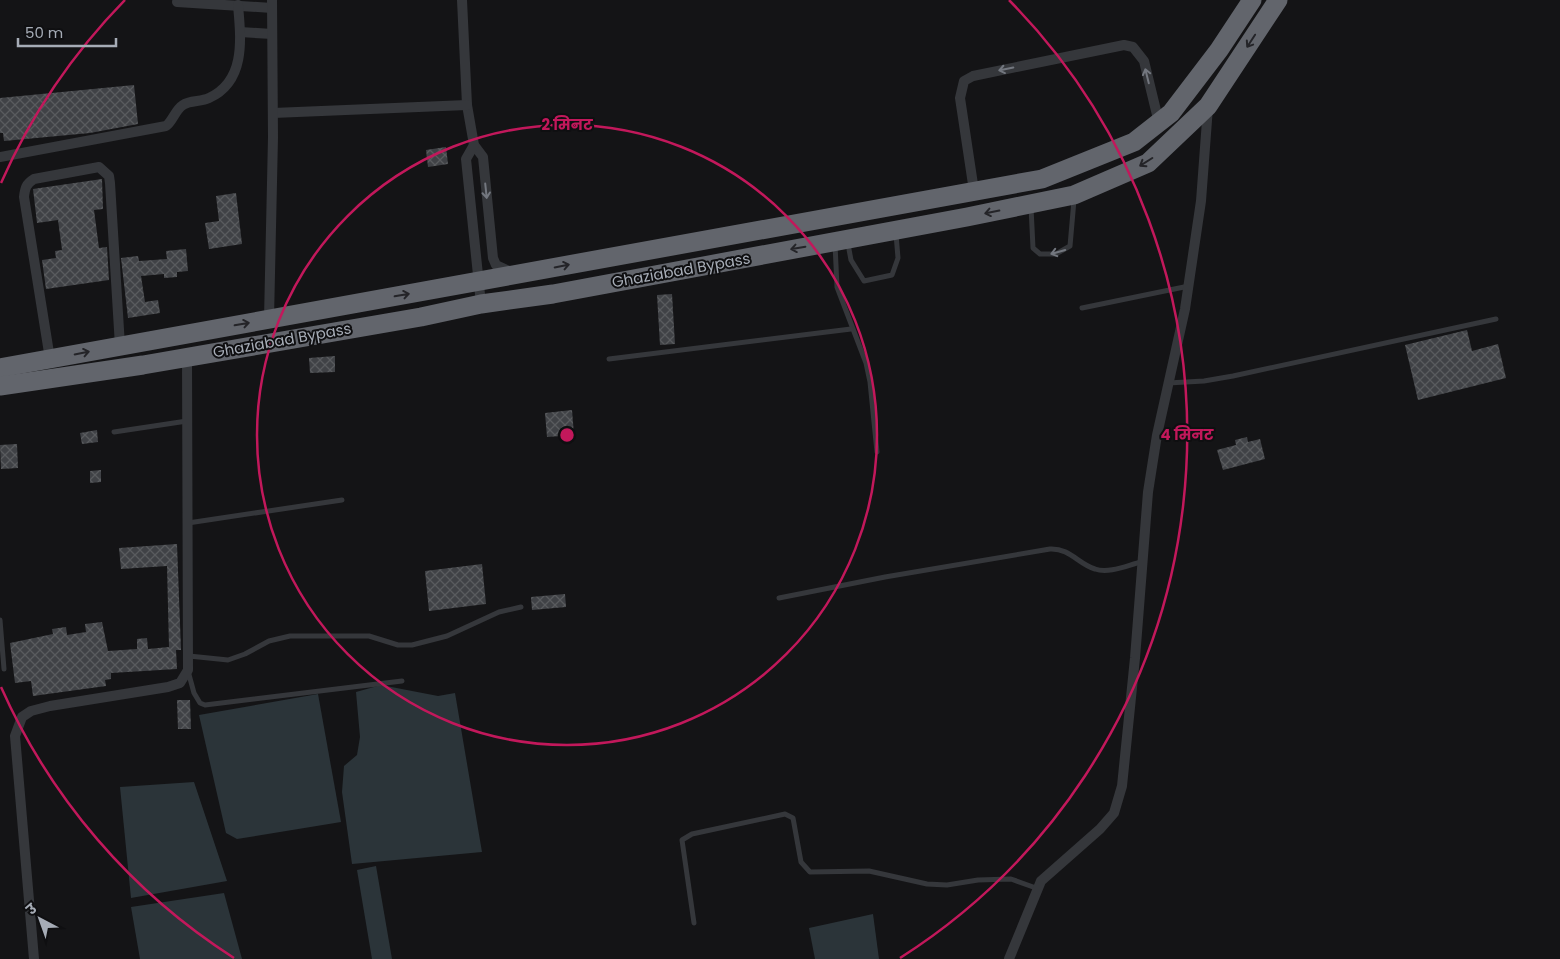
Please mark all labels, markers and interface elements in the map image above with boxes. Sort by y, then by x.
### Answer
scale bar [18,15,115,47]
text: 50 m [25,22,63,43]
one-way arrow [1246,33,1256,47]
one-way arrow [999,65,1015,74]
one-way arrow [1142,68,1151,84]
text: 2 मिनट [541,114,593,135]
one-way arrow [1139,158,1153,168]
one-way arrow [482,183,491,199]
one-way arrow [985,208,1001,217]
one-way arrow [790,243,806,253]
street label: Ghaziabad Bypass [610,247,752,293]
one-way arrow [1050,248,1066,258]
one-way arrow [554,261,570,270]
one-way arrow [394,290,410,300]
street label: Ghaziabad Bypass [211,317,353,363]
one-way arrow [234,319,250,329]
one-way arrow [74,348,90,358]
text: 4 मिनट [1161,424,1214,445]
centre of rings [558,426,576,444]
north arrow [15,894,65,944]
text: उ [21,898,42,920]

